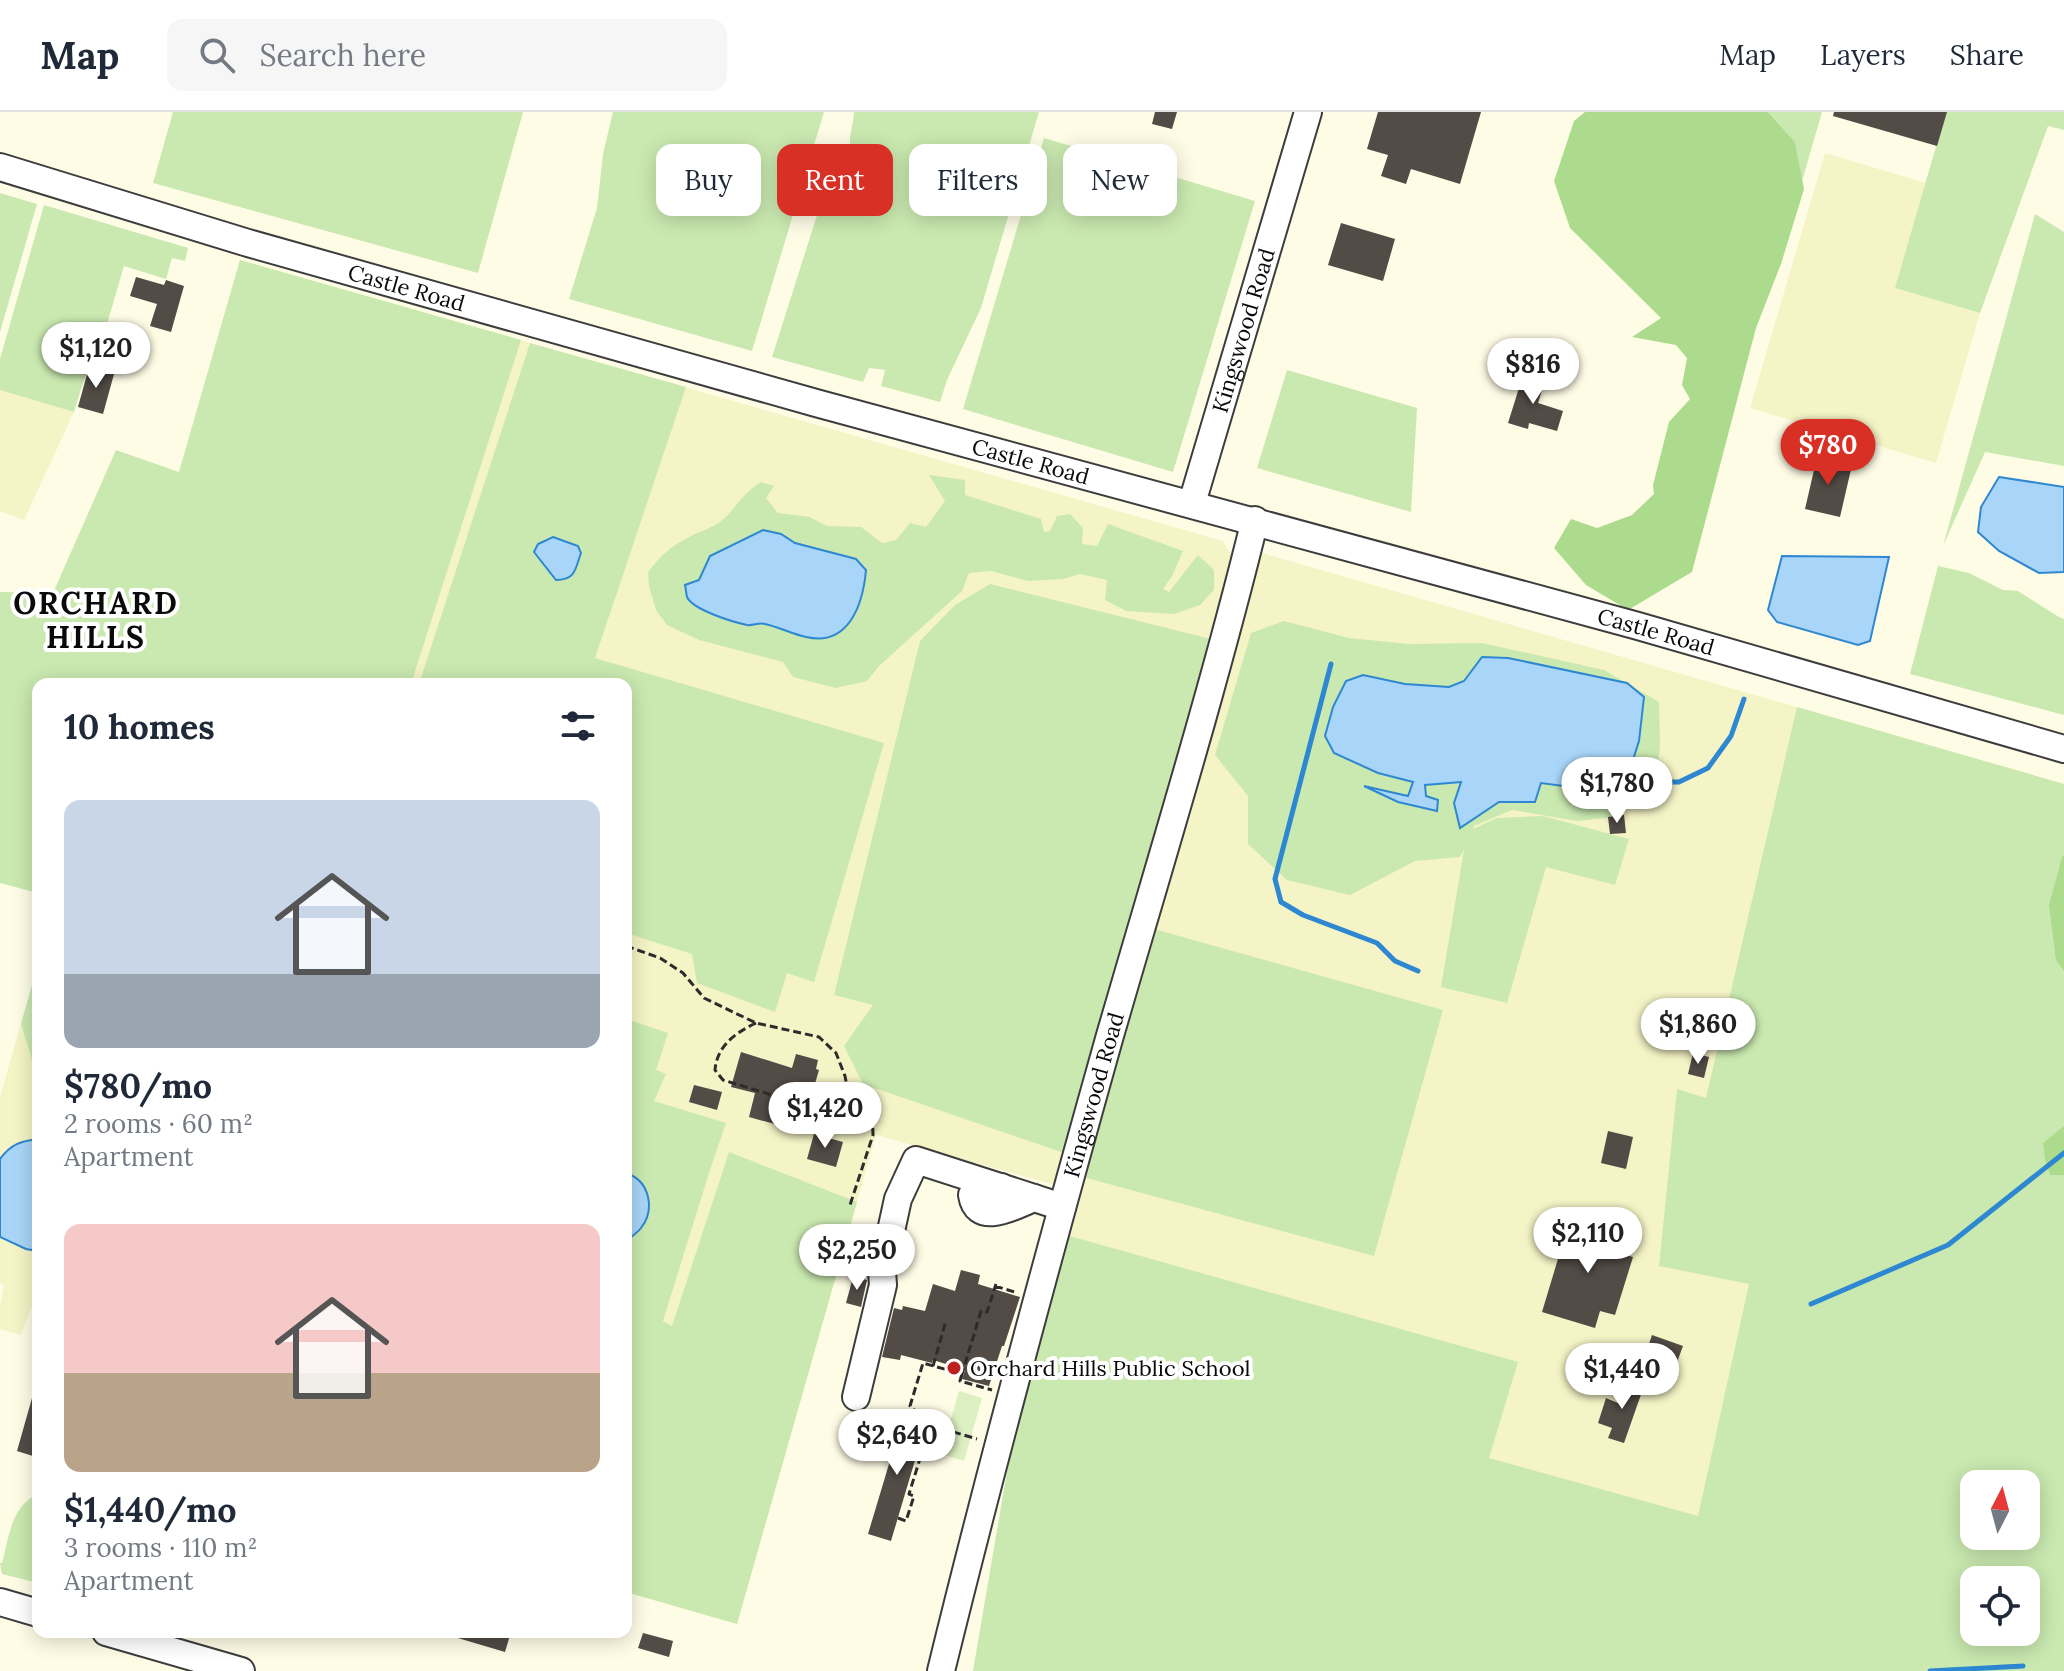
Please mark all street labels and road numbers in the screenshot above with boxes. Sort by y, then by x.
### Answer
street label: Kingswood Road [1206,245,1281,416]
street label: Castle Road [345,258,468,317]
street label: Castle Road [969,432,1092,491]
street label: Castle Road [1594,602,1718,661]
street label: Kingswood Road [1057,1009,1130,1180]

